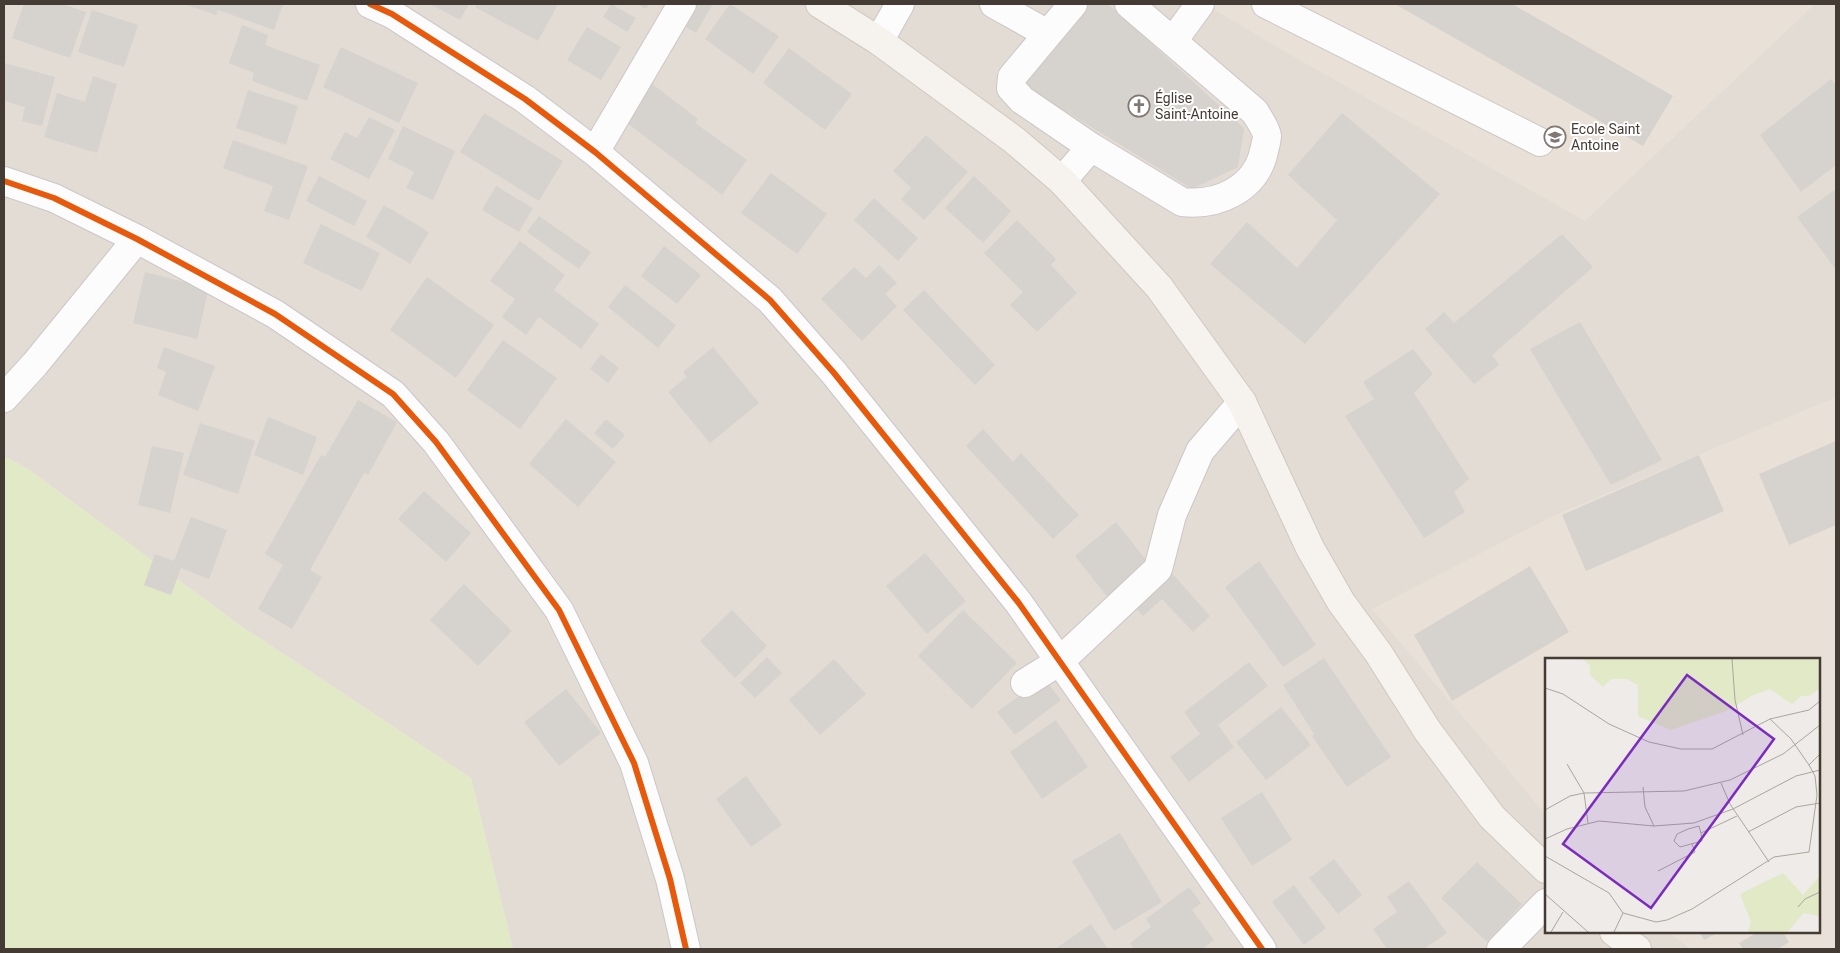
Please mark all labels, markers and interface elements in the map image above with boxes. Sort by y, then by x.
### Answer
place label: Église Saint-Antoine [1155,89,1238,122]
church icon: Église Saint-Antoine [1127,94,1151,118]
place label: Ecole Saint Antoine [1571,121,1641,153]
school or university icon: Ecole Saint Antoine [1543,125,1567,149]
inset map [1545,658,1820,933]

